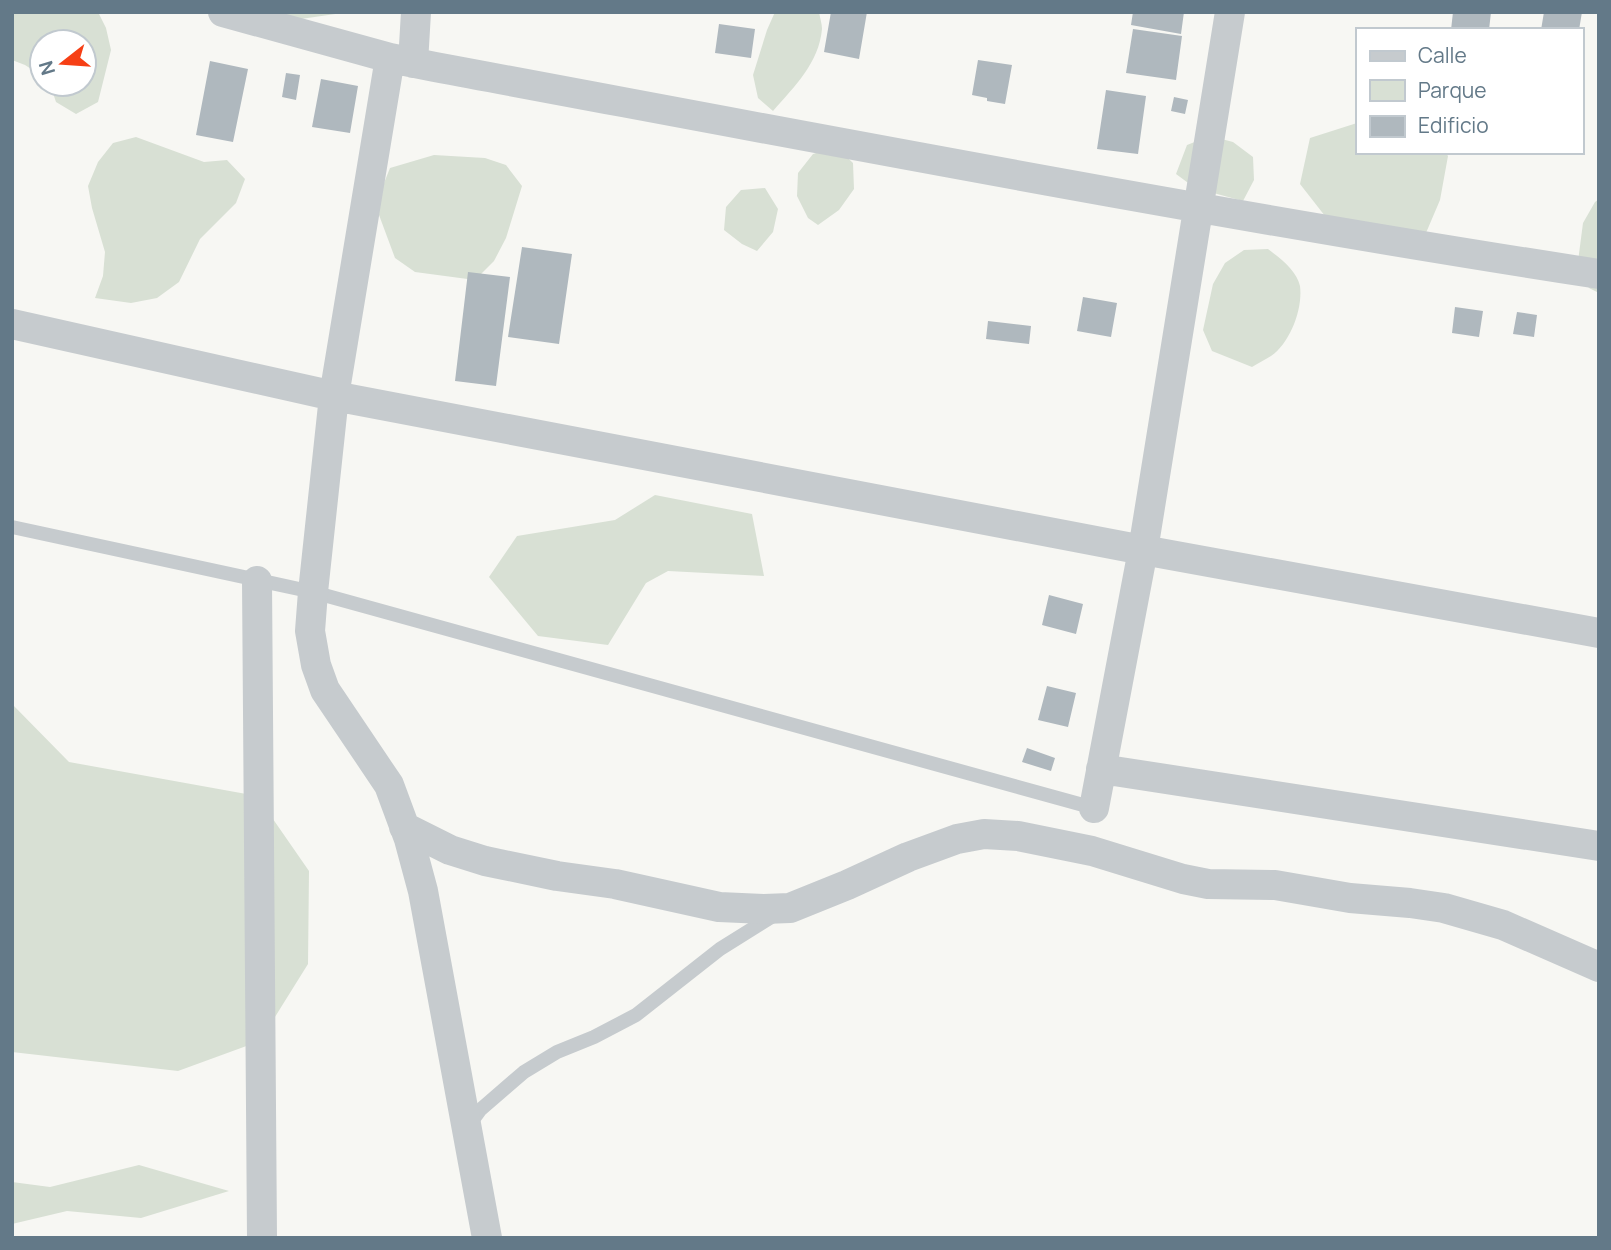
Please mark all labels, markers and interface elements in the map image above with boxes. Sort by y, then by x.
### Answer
north arrow [28,28,98,98]
legend [1356,28,1583,154]
text: Calle [1418,41,1467,69]
text: N [32,58,61,78]
text: Parque [1418,76,1487,104]
text: Edificio [1418,111,1489,139]

